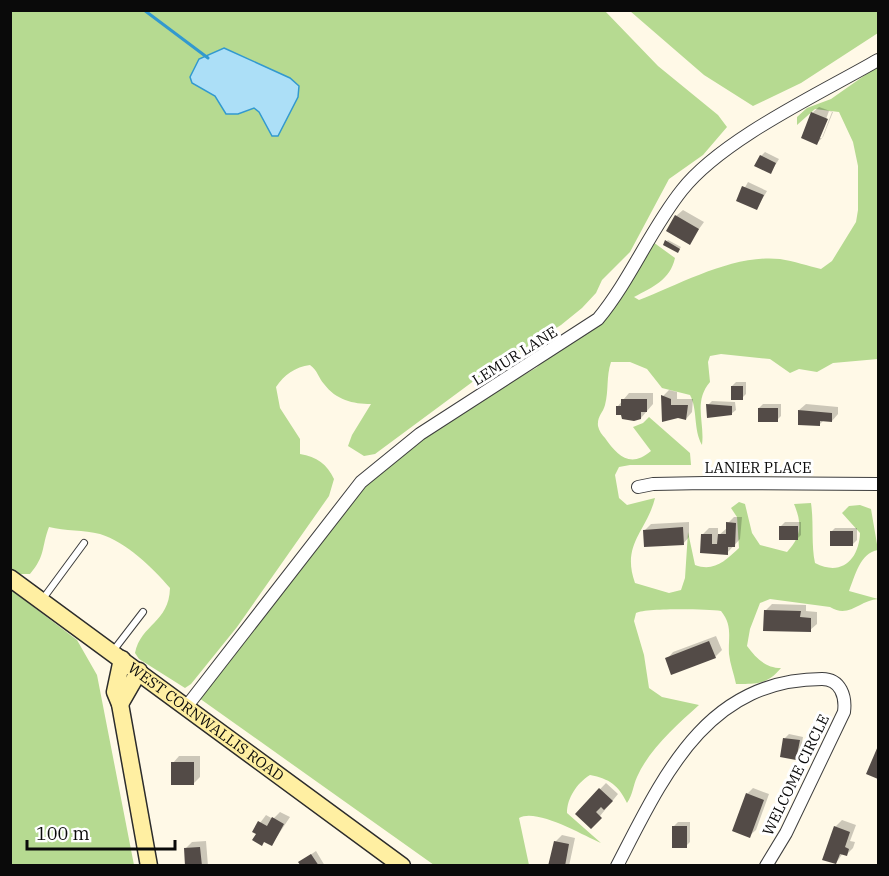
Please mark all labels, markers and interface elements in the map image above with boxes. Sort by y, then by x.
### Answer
street label: LEMUR LANE [469,322,561,389]
street label: LANIER PLACE [704,458,812,477]
street label: WEST CORNWALLIS ROAD [124,658,288,785]
street label: WELCOME CIRCLE [758,711,833,838]
scale bar [27,813,176,851]
text: 100 m [36,822,90,845]

